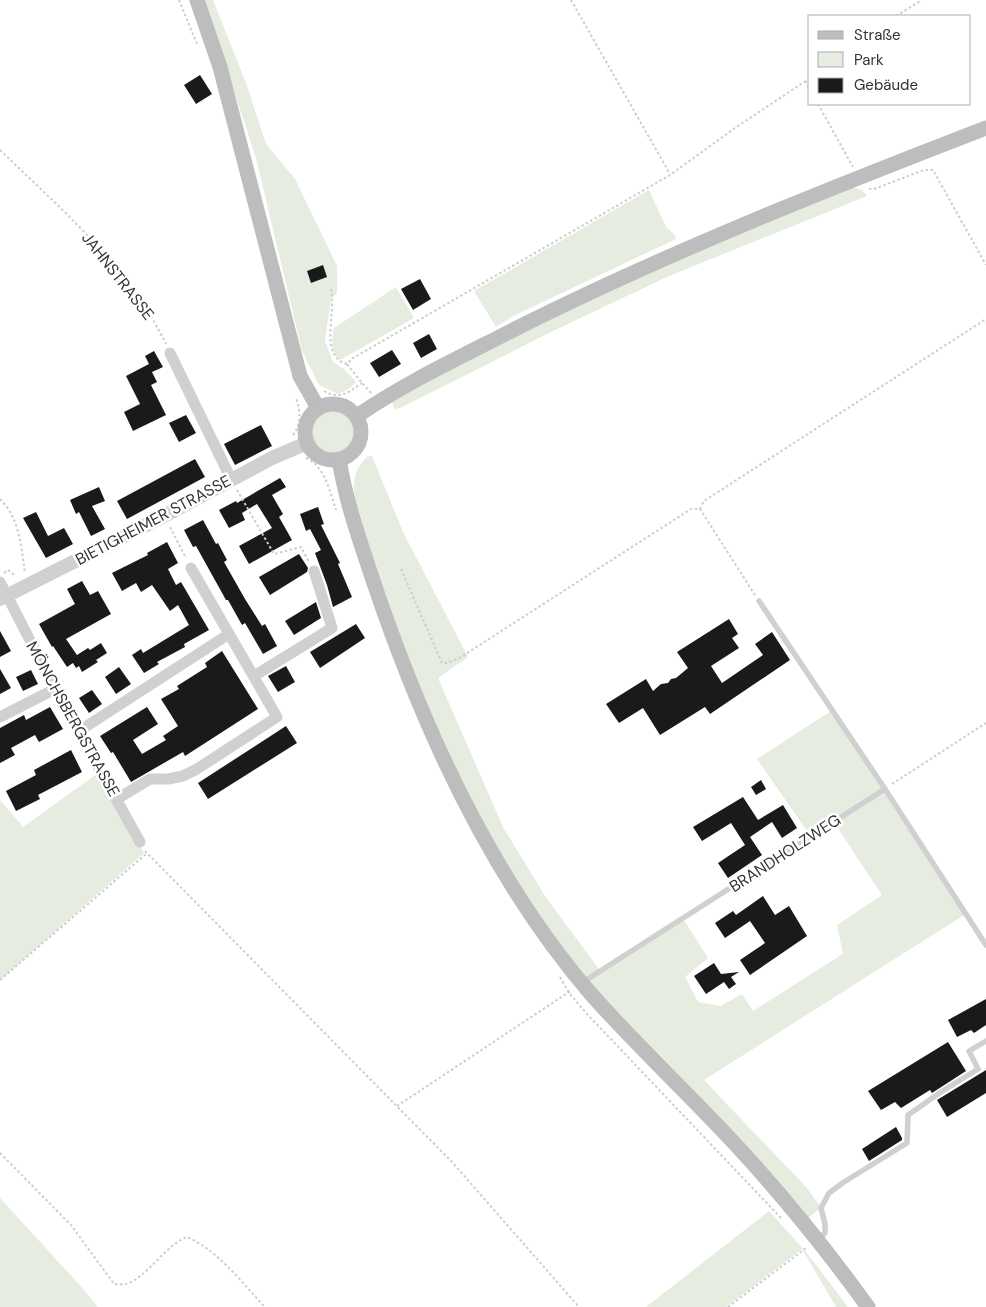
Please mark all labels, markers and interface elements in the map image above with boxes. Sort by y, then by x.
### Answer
legend [808,15,971,105]
text: Straße [854,25,901,45]
text: Park [854,50,884,70]
text: Gebäude [854,75,918,95]
street label: JAHNSTRASSE [77,228,159,324]
street label: BIETIGHEIMER STRASSE [72,470,234,570]
street label: MÖNCHSBERGSTRASSE [21,638,125,800]
street label: BRANDHOLZWEG [725,809,845,897]

